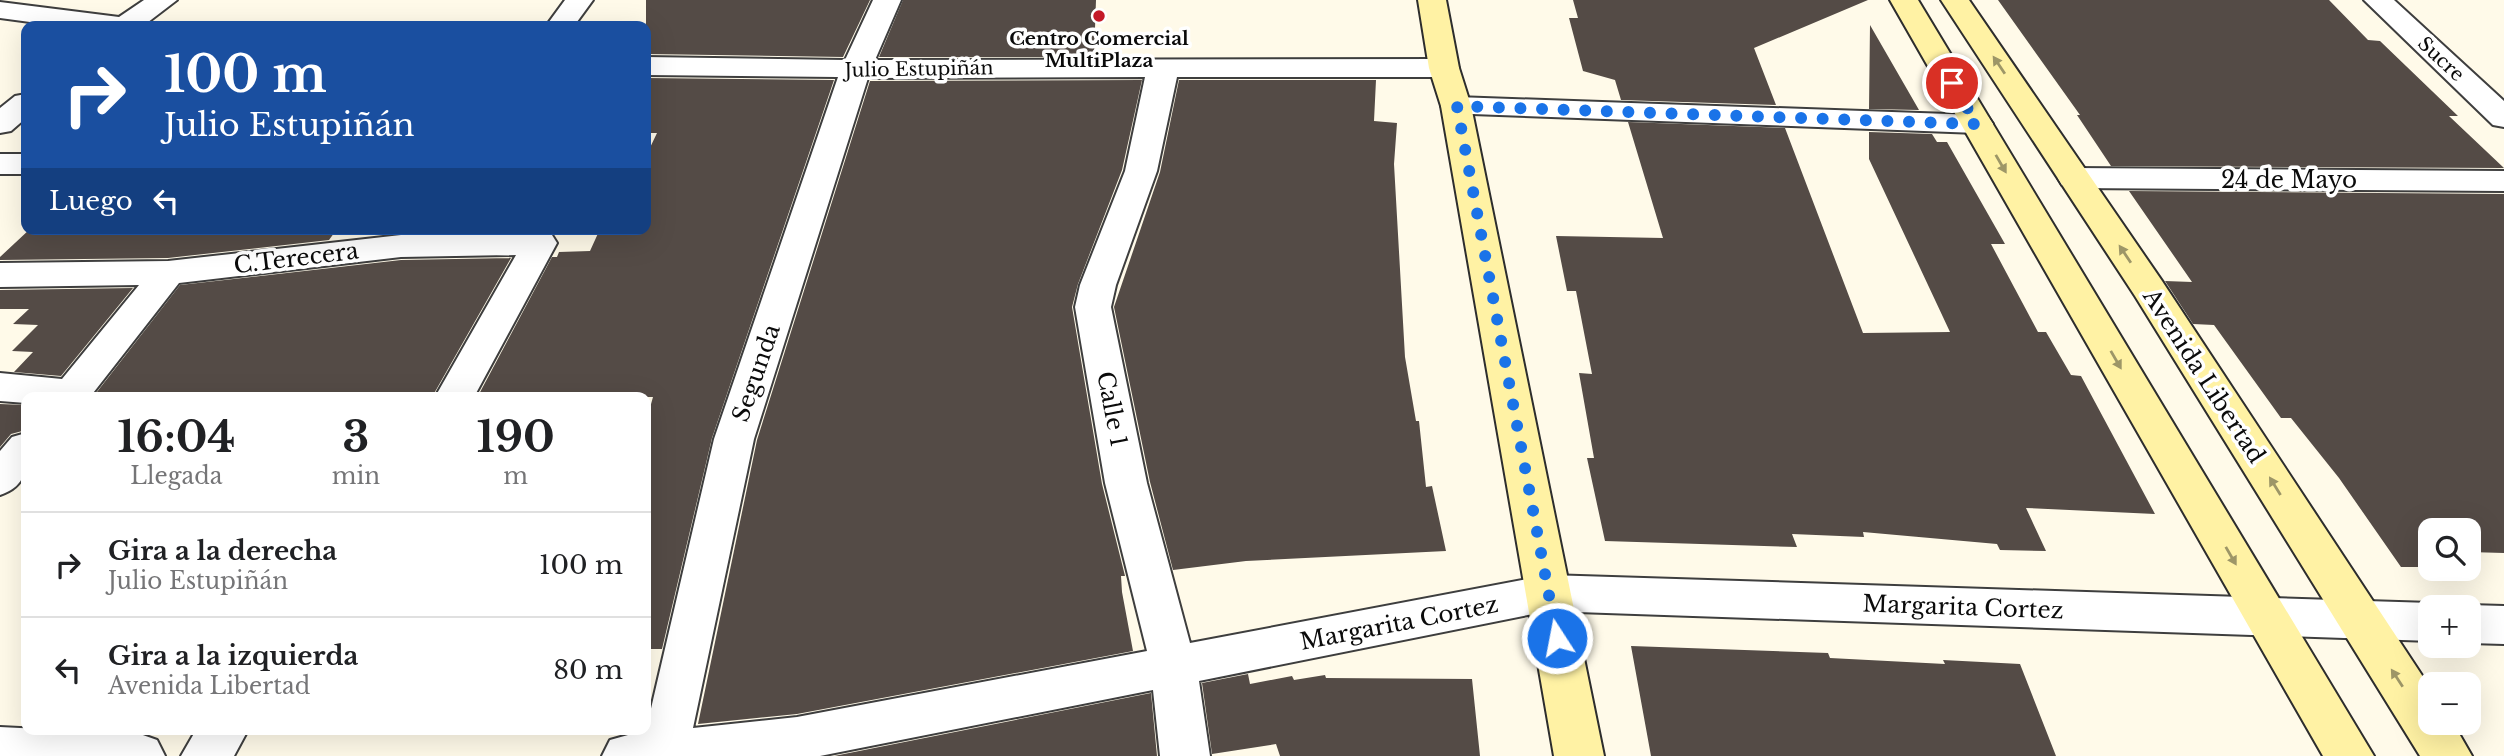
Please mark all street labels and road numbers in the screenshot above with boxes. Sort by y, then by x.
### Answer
street label: Sucre [2413,32,2469,86]
street label: Julio Estupiñán [841,56,994,82]
street label: 24 de Mayo [2221,166,2357,194]
street label: C.Terecera [232,236,360,280]
street label: Avenida Libertad [2137,283,2271,468]
street label: Segunda [726,320,786,425]
street label: Calle 1 [1091,369,1133,449]
street label: Margarita Cortez [1298,590,1500,656]
street label: Margarita Cortez [1862,590,2064,624]

